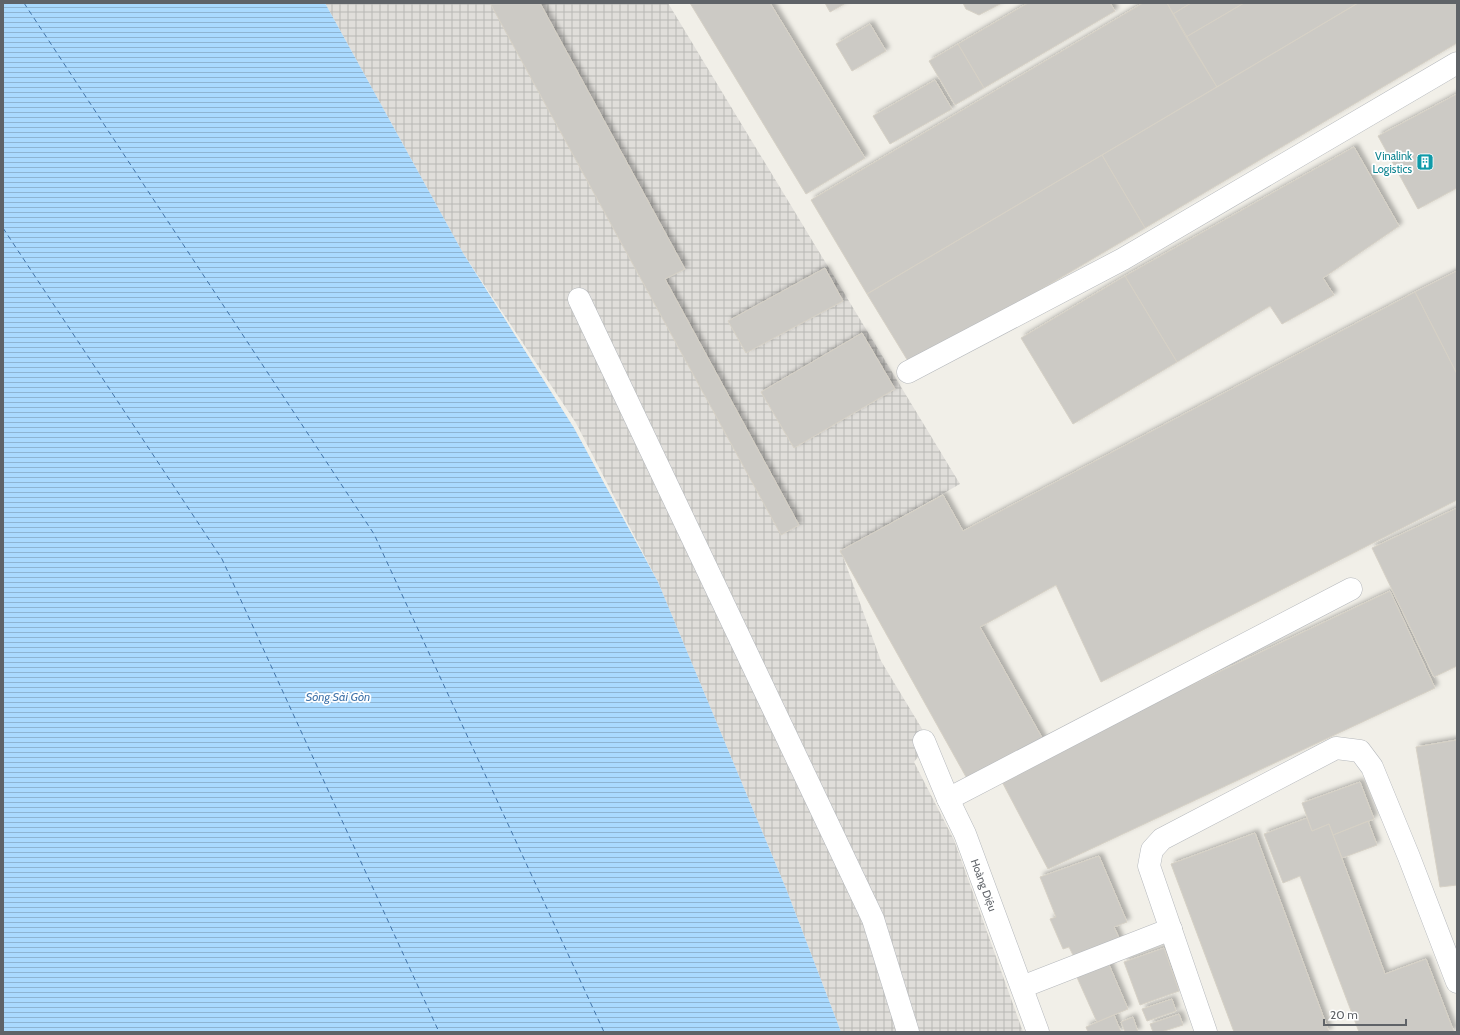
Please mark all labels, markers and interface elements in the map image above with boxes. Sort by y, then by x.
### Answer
place label: Vinalink Logistics [1372,149,1412,176]
building icon: Vinalink Logistics [1415,152,1435,172]
water label: Sông Sài Gòn [306,689,370,704]
street label: Hoàng Diệu [968,857,1000,913]
scale bar [1324,1001,1406,1027]
text: 20 m [1330,1007,1358,1022]

